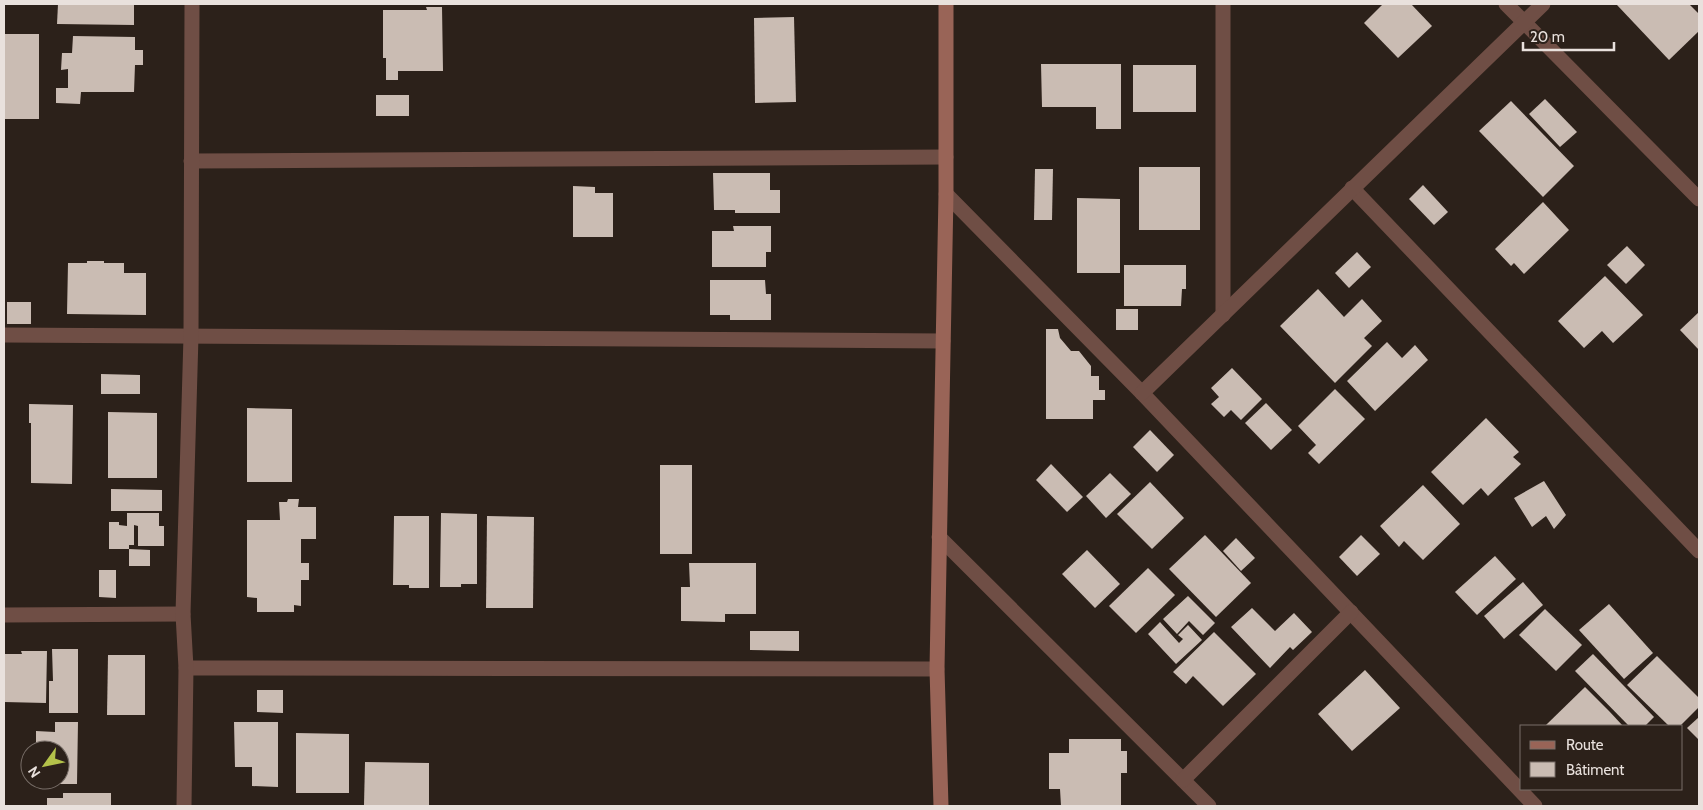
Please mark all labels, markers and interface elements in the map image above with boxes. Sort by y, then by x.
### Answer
scale bar [1523,20,1614,52]
text: 20 m [1530,28,1565,46]
legend [1520,725,1683,790]
text: Route [1566,736,1604,754]
north arrow [20,740,70,790]
text: Bâtiment [1566,761,1624,779]
text: N [24,763,44,781]

